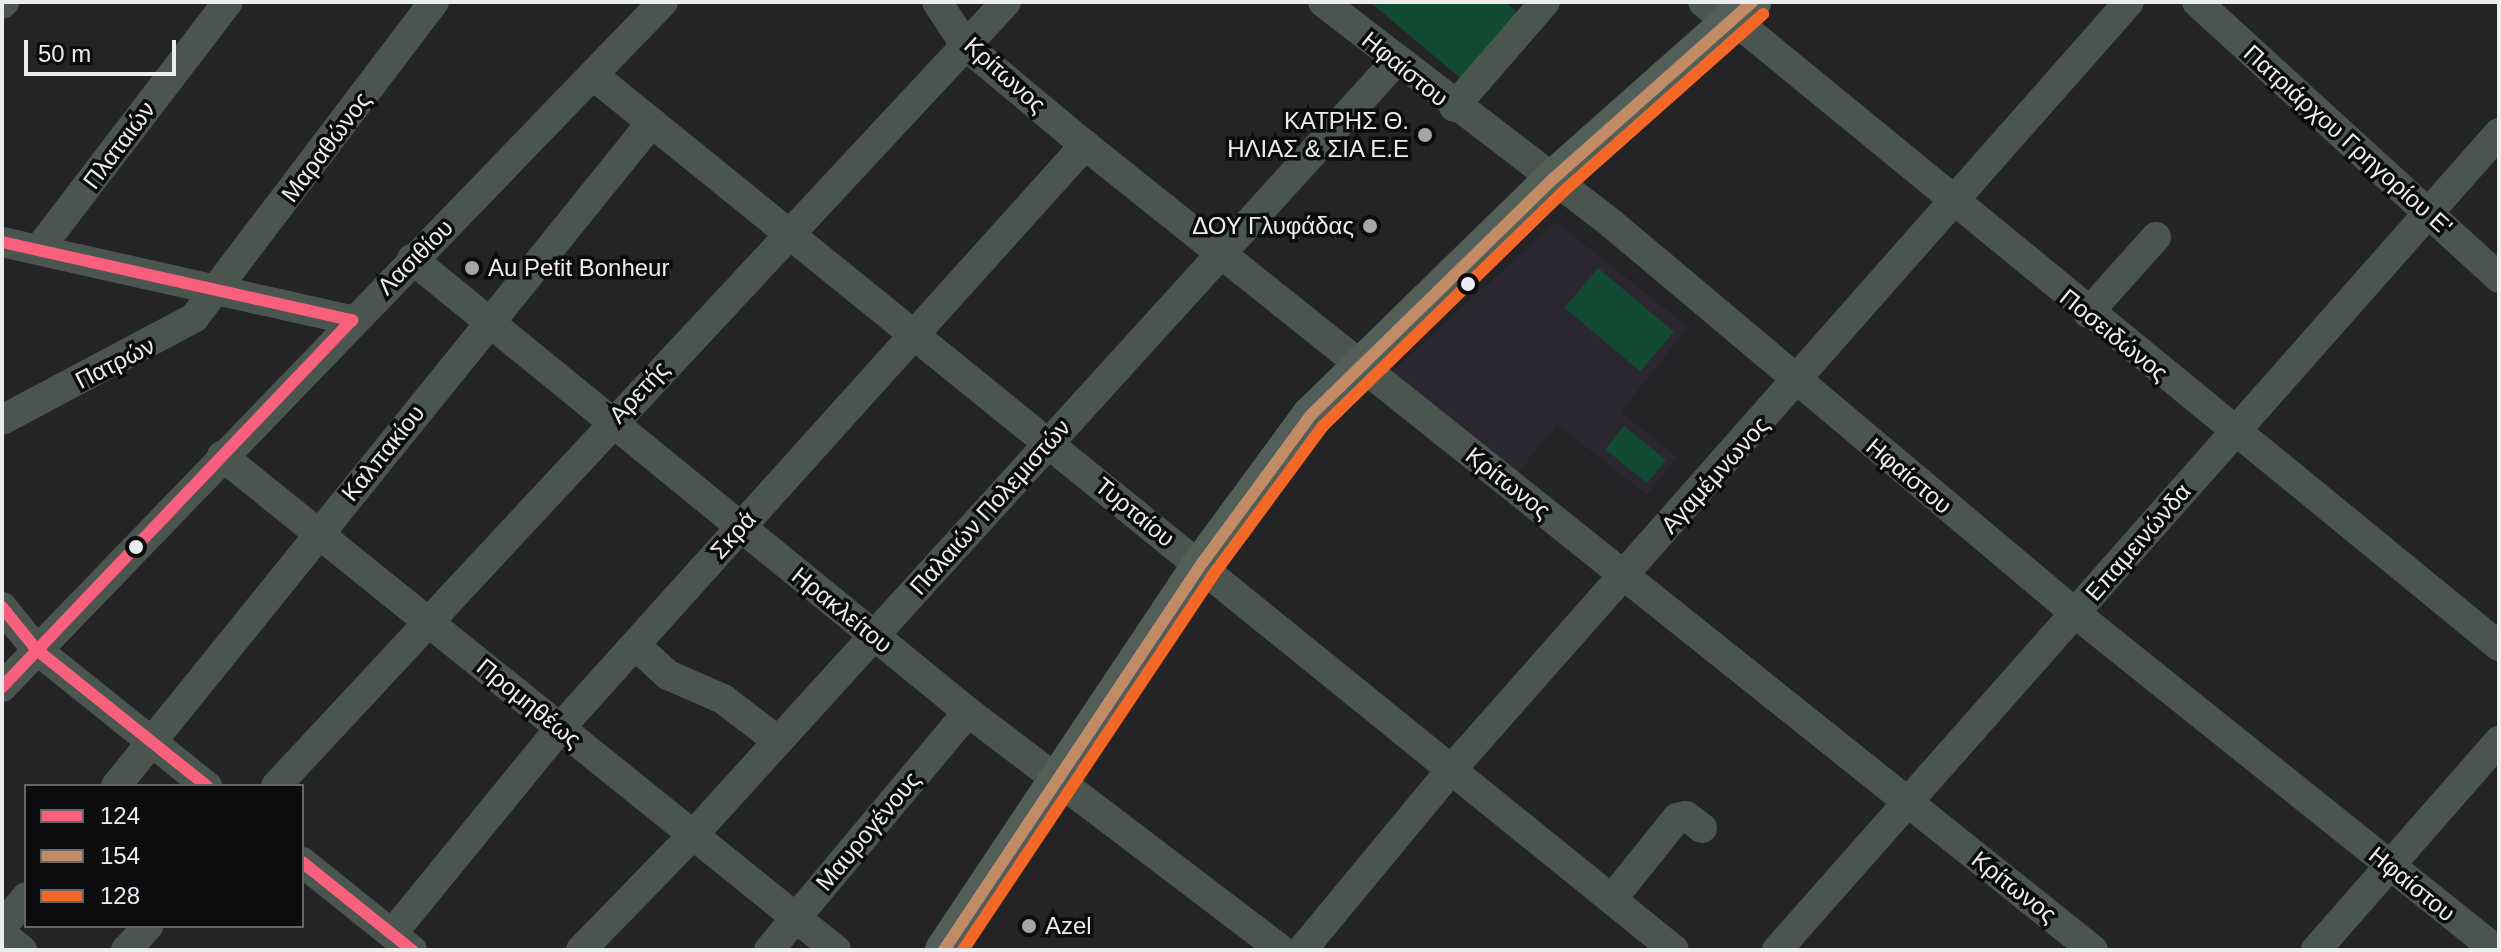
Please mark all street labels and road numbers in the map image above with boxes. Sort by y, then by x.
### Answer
street label: Ηφαίστου [1356,26,1454,112]
street label: Κρίτωνος [958,31,1052,119]
street label: Πατριάρχου Γρηγορίου E' [2238,39,2458,241]
street label: Μαραθώνος [275,86,377,208]
street label: Πλαταιών [77,96,161,194]
street label: Λασιθίου [371,213,459,301]
street label: Ποσειδώνος [2054,283,2174,387]
street label: Πατρών [71,331,159,395]
street label: Αρετής [603,355,675,429]
street label: Καλπακίου [335,399,431,507]
street label: Αγαμέμνωνος [1655,411,1775,539]
street label: Παλαιών Πολεμιστών [904,413,1076,601]
street label: Ηφαίστου [1860,432,1958,520]
street label: Κρίτωνος [1460,441,1556,525]
street label: Τυρταίου [1089,471,1181,553]
street label: Επαμεινώνδα [2079,477,2197,607]
street label: Σκρά [704,505,762,565]
street label: Ηρακλείτου [786,561,898,659]
street label: Προμηθέως [471,652,587,754]
street label: Μαυρογένους [810,766,926,896]
street label: Ηφαίστου [2363,841,2461,927]
street label: Κρίτωνος [1966,845,2062,929]

